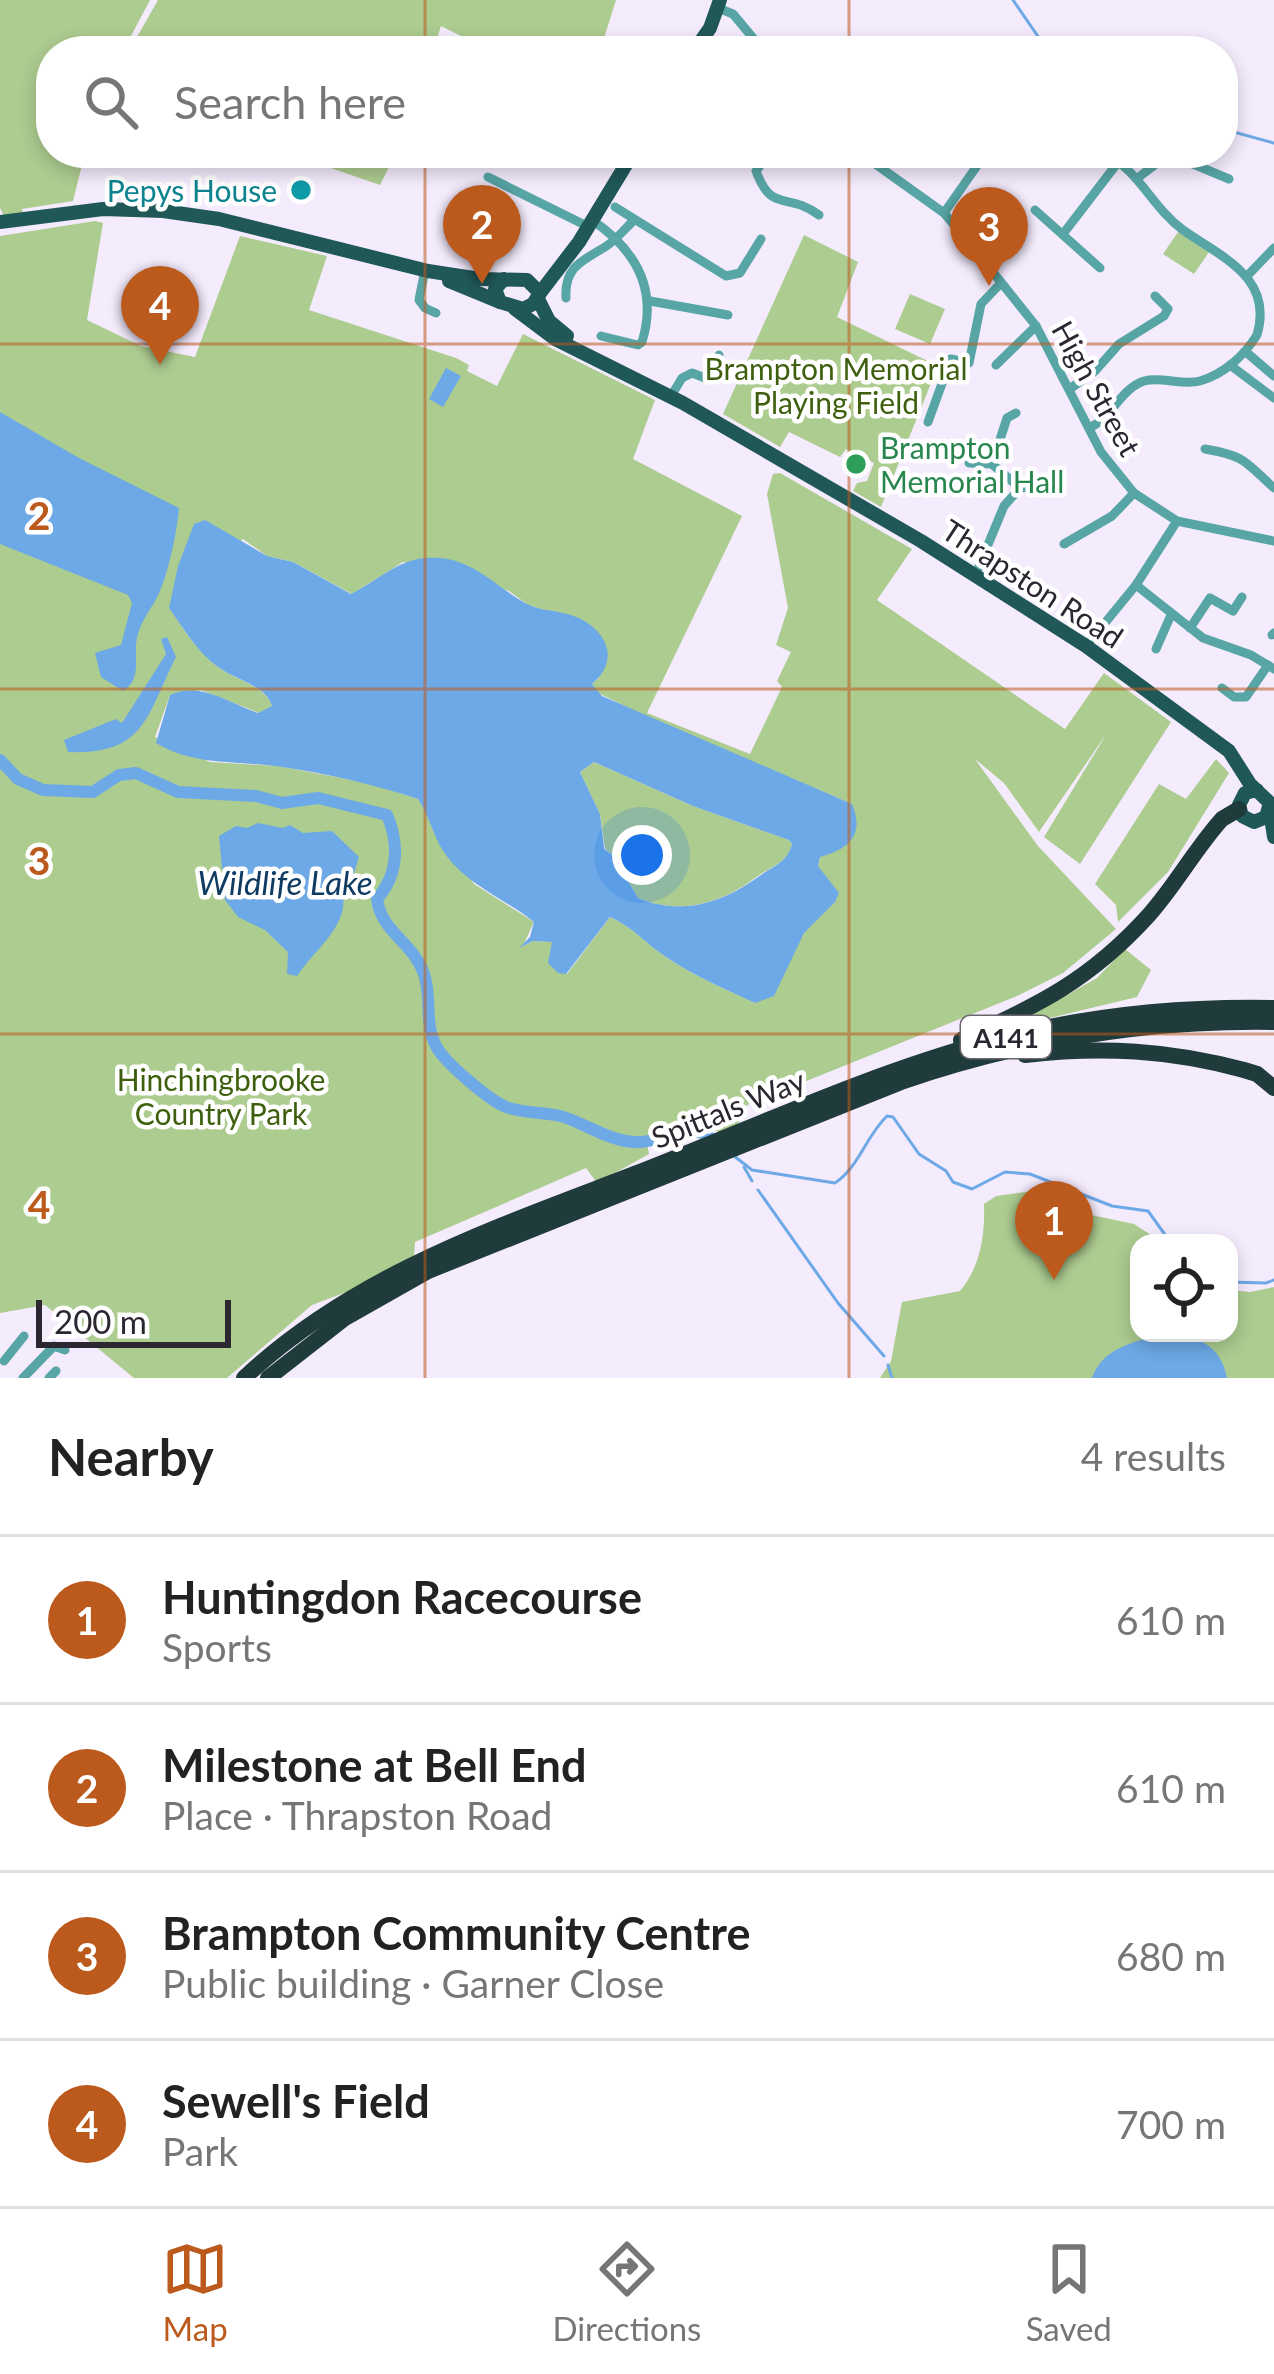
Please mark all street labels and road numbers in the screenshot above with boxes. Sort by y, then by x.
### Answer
street label: High Street [1045,314,1149,462]
street label: Thrapston Road [936,511,1130,655]
road number: A141 [961,1016,1051,1058]
street label: Spittals Way [646,1061,810,1155]

